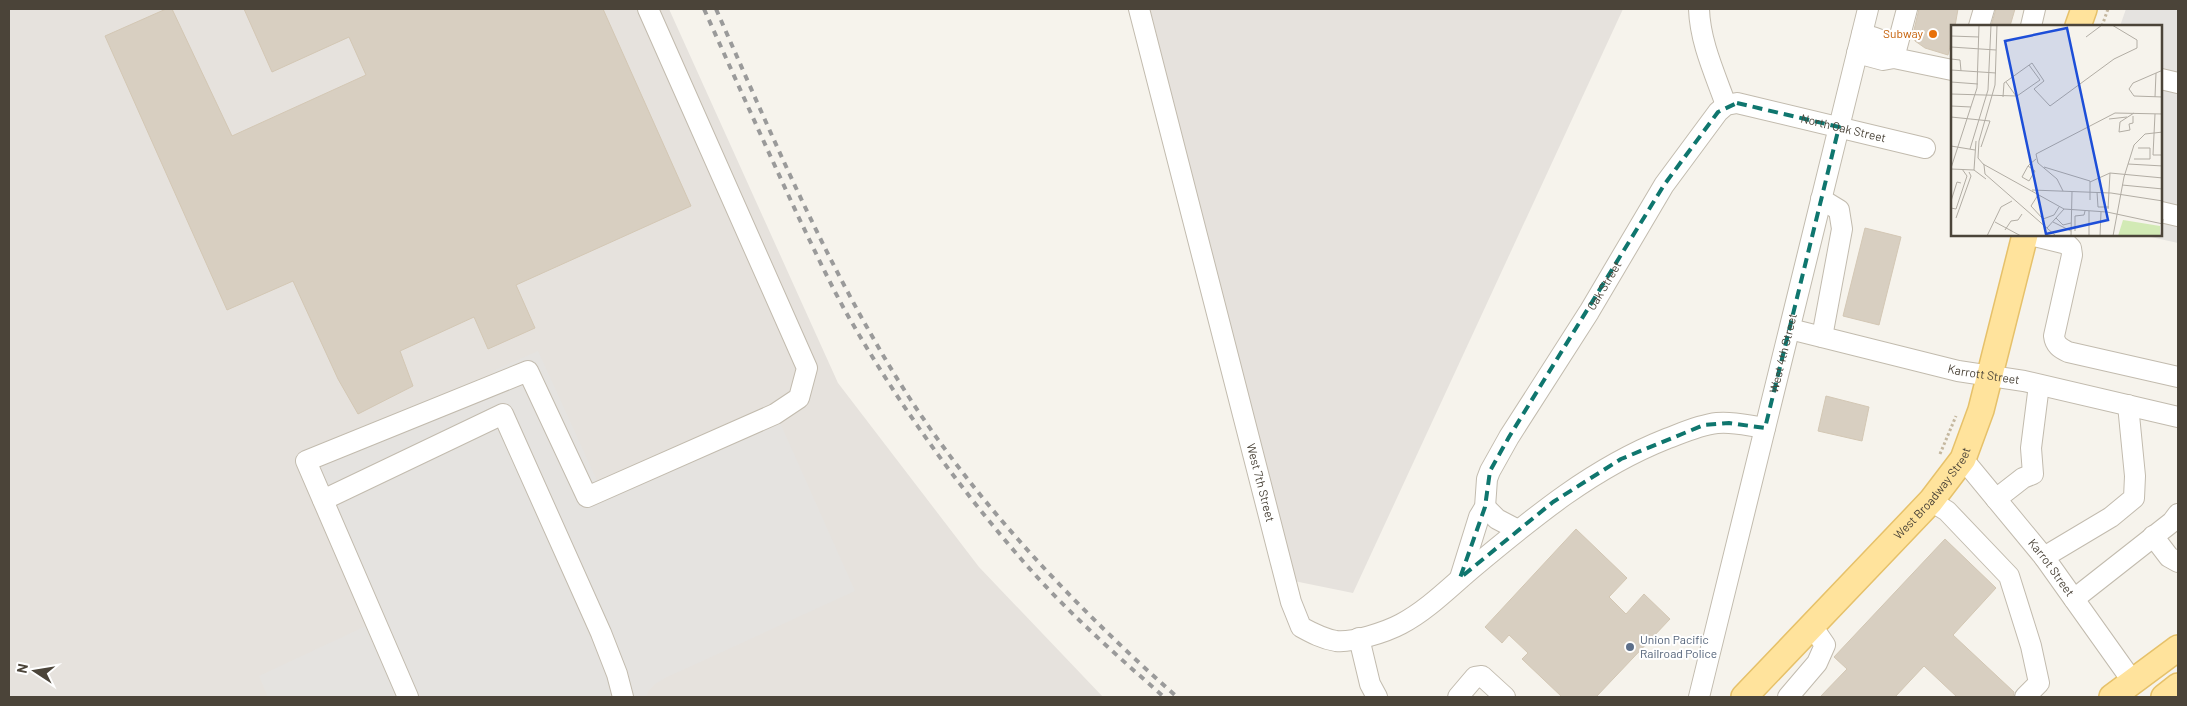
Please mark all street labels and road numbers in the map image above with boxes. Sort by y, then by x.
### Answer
street label: North Oak Street [1800,111,1888,144]
street label: Oak Street [1584,258,1624,312]
street label: West 4th Street [1766,312,1799,394]
street label: Karrott Street [1946,361,2021,386]
street label: West 7th Street [1245,442,1278,523]
street label: West Broadway Street [1890,445,1973,542]
street label: Karrot Street [2026,536,2078,599]

